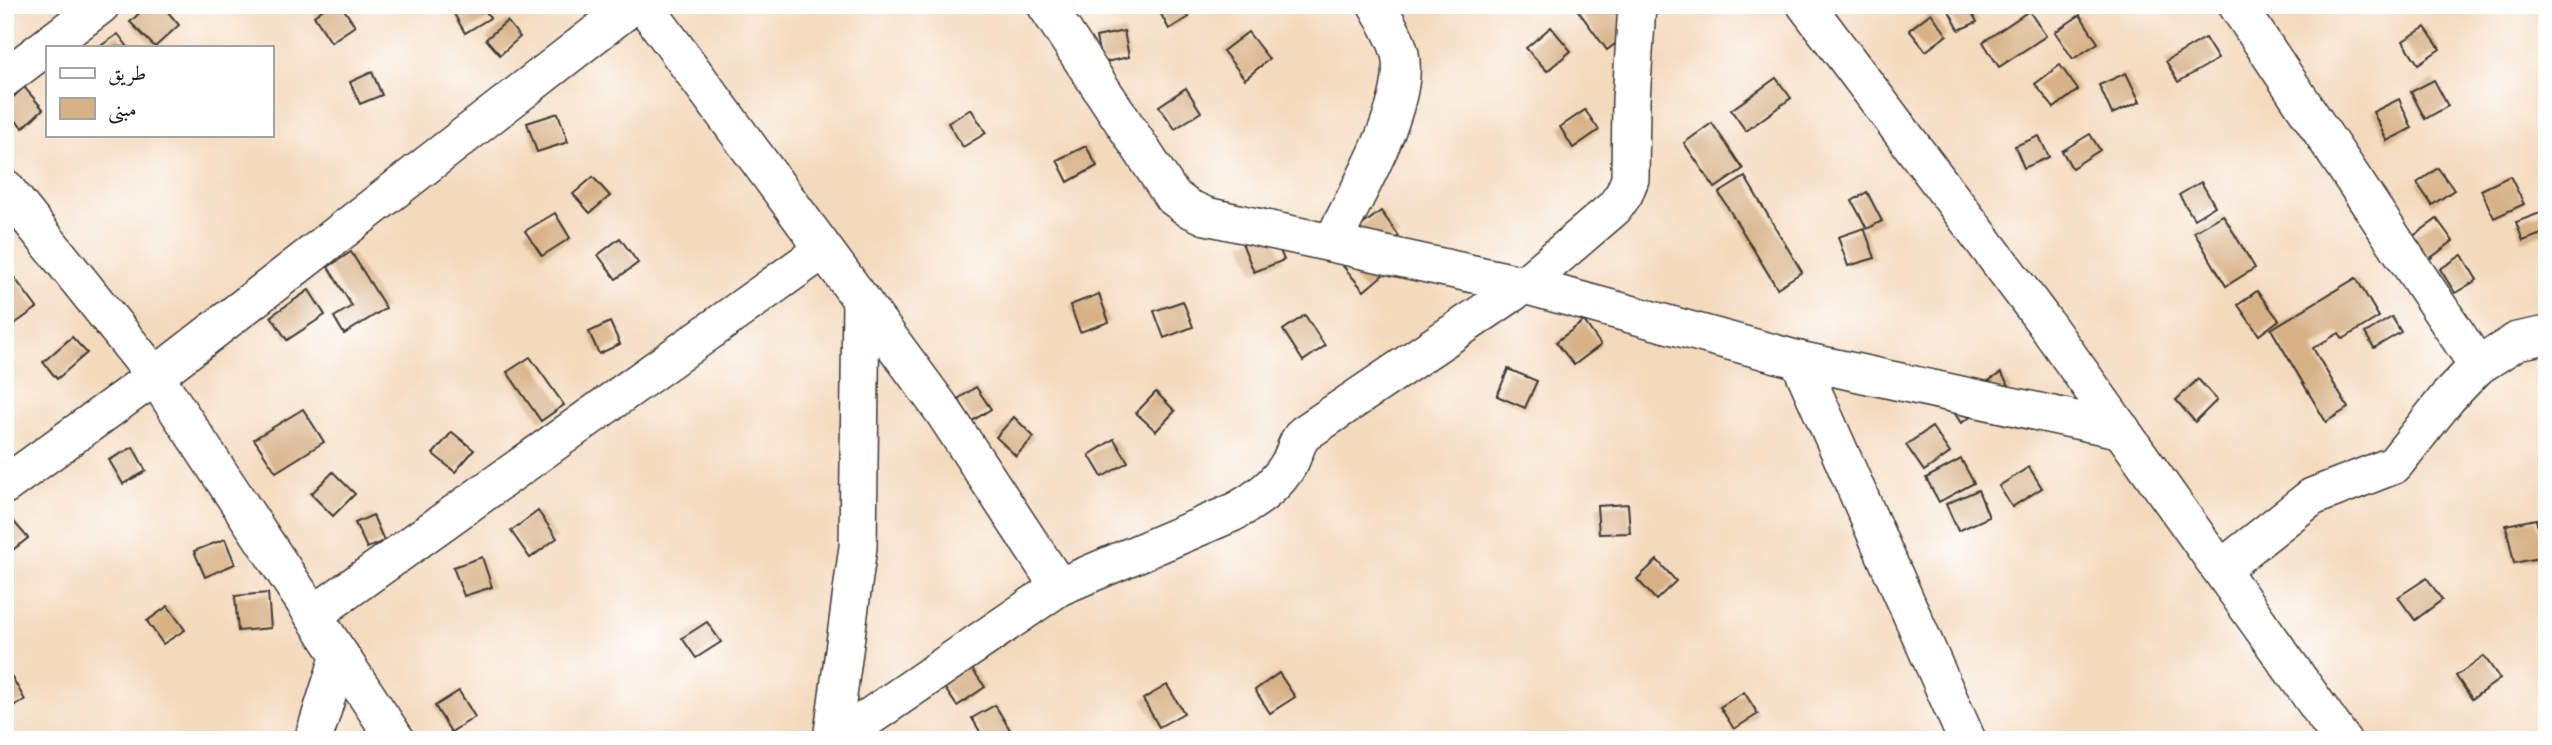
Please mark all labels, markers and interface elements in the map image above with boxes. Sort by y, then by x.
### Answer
legend [46,46,273,136]
text: طريق [108,59,146,87]
text: مبنى [108,95,137,124]

